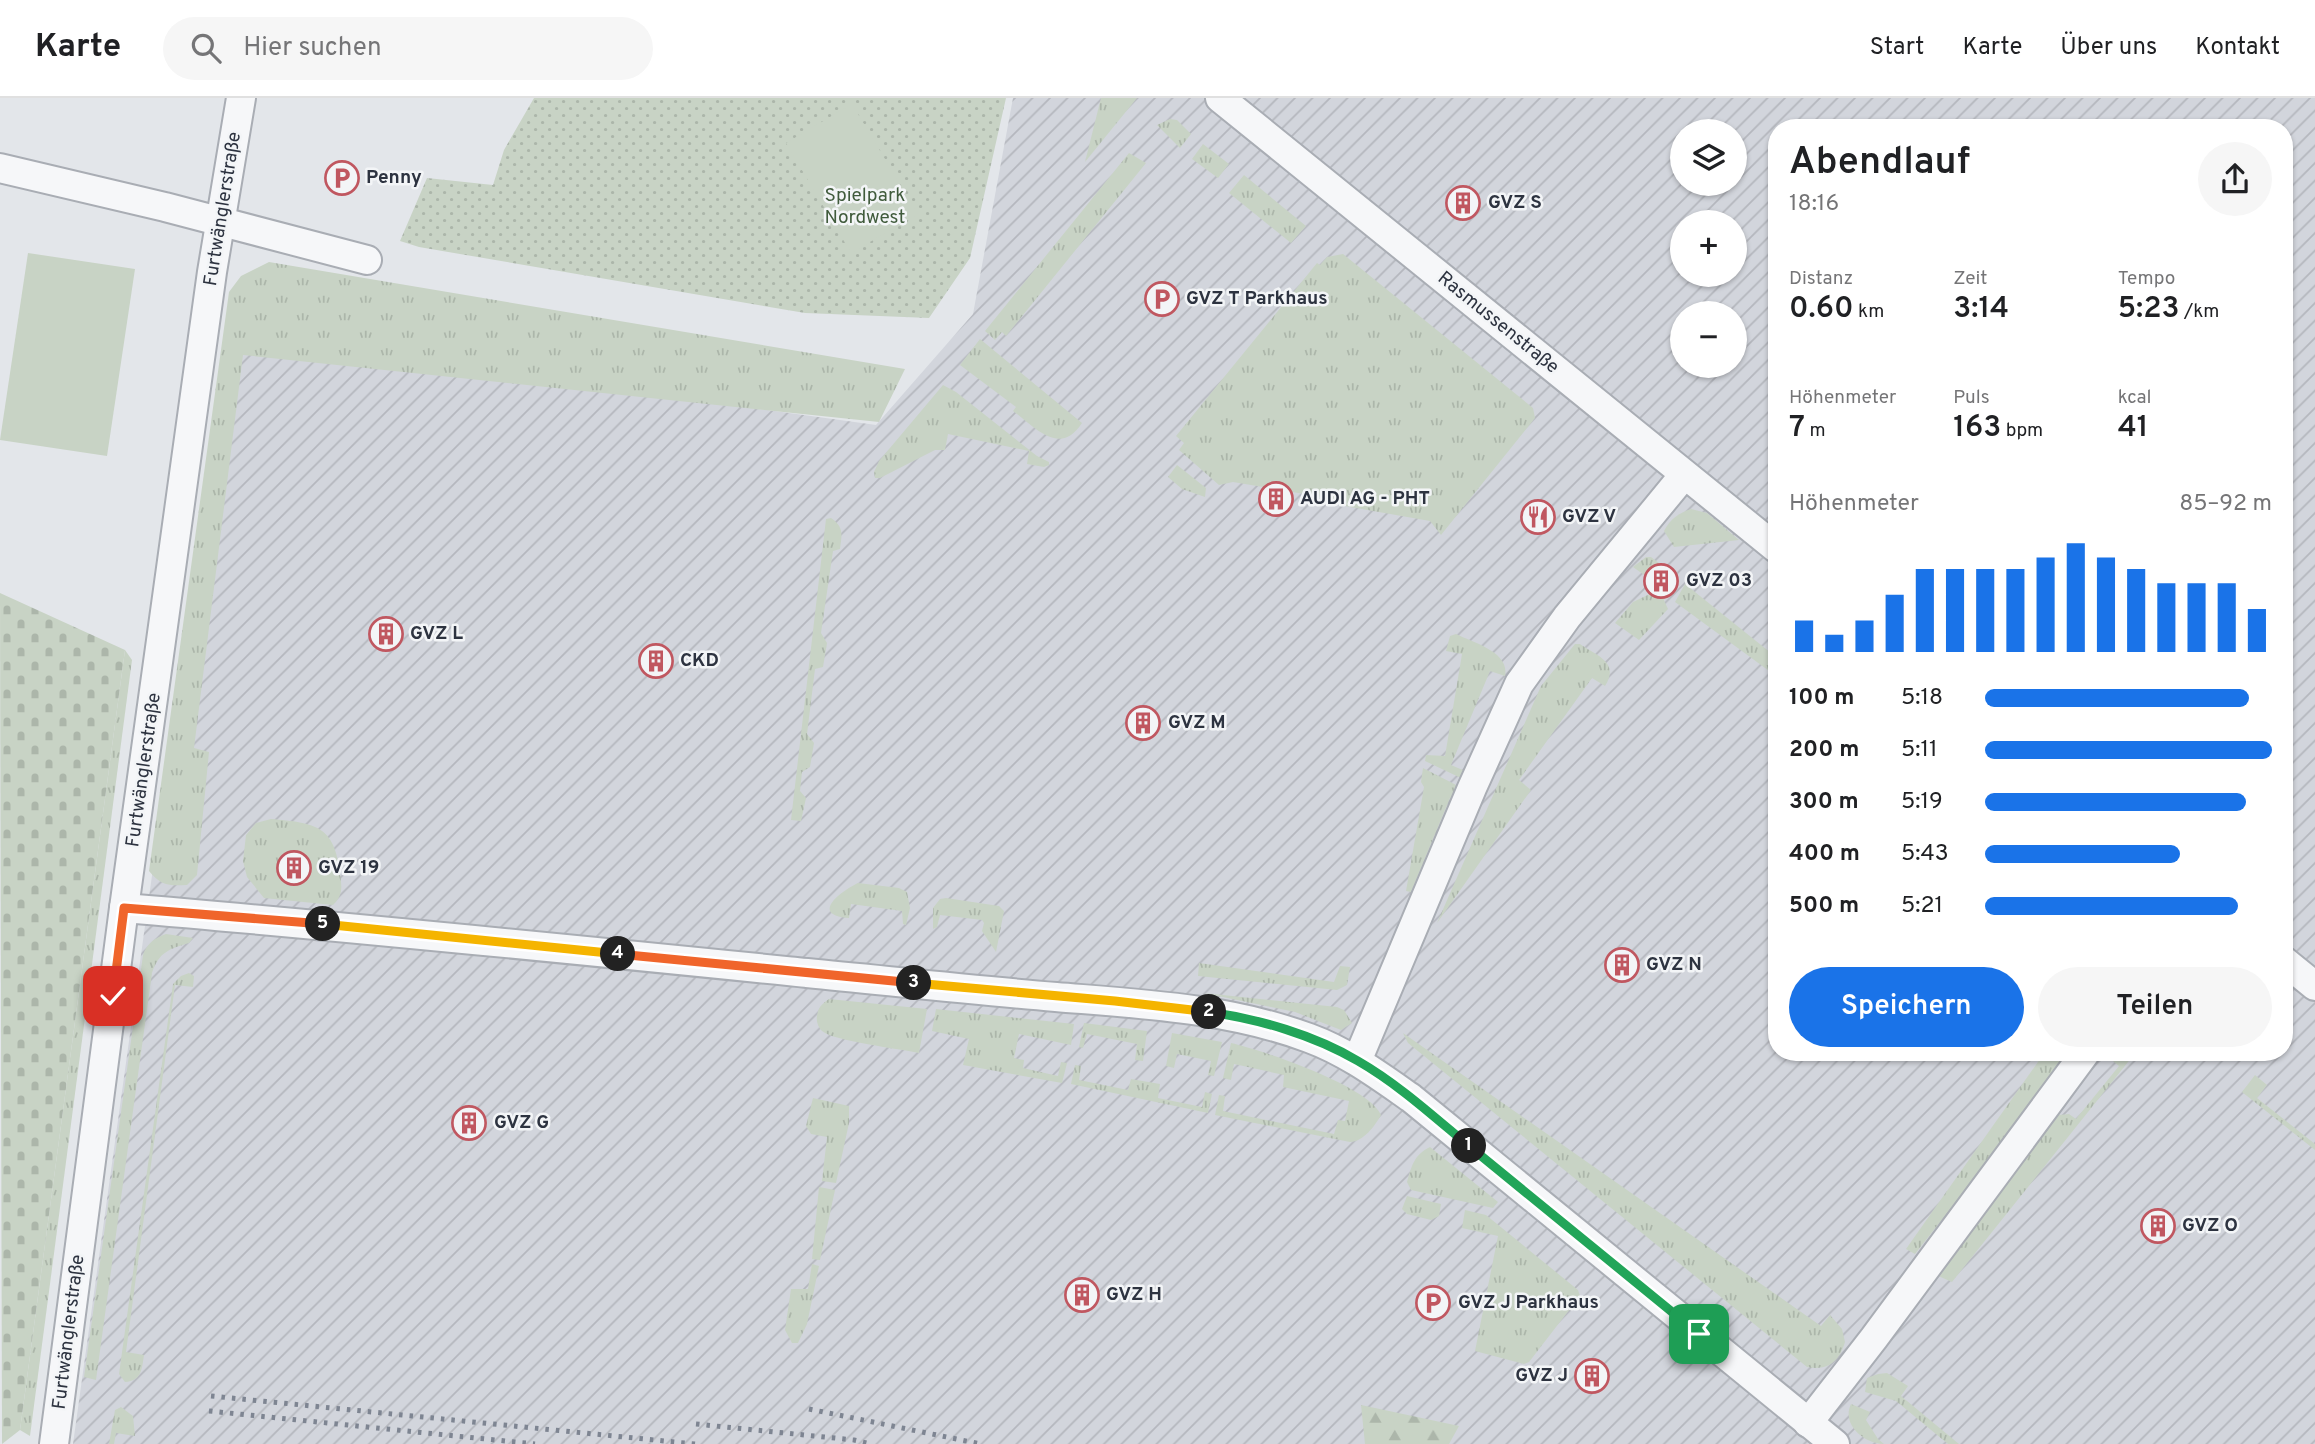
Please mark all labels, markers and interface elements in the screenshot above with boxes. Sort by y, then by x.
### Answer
search box [163,17,653,80]
text: Karte [35,27,121,69]
icon: search [187,29,225,67]
text: Hier suchen [243,32,382,65]
text: Start [1870,33,1924,63]
text: Karte [1962,33,2022,63]
text: Über uns [2060,33,2157,63]
text: Kontakt [2195,33,2280,63]
map controls [1670,119,1747,378]
button: layers [1670,119,1747,196]
street label: Furtwänglerstraße [199,130,247,288]
text: Abendlauf [1789,139,1970,188]
button: share [2198,142,2272,216]
parking icon: Penny [323,159,361,197]
place label: Penny [366,166,422,190]
park label: Spielpark Nordwest [825,184,905,230]
building icon: GVZ S [1444,184,1482,222]
text: 18:16 [1789,190,1839,219]
place label: GVZ S [1488,191,1542,215]
button: + [1670,210,1747,287]
street label: Rasmussenstraße [1432,267,1564,379]
text: Distanz [1789,267,1853,291]
text: Zeit [1953,267,1988,291]
text: Tempo [2118,267,2175,291]
parking icon: GVZ T Parkhaus [1143,280,1181,318]
place label: GVZ T Parkhaus [1186,287,1328,311]
text: 0.60 [1789,291,1854,328]
text: 3:14 [1953,291,2009,328]
text: 5:23 [2118,291,2180,328]
text: km [1854,300,1884,324]
text: /km [2180,300,2219,324]
button: − [1670,301,1747,378]
text: Höhenmeter [1789,386,1896,410]
text: Puls [1953,386,1990,410]
text: kcal [2118,386,2151,410]
text: 7 [1789,410,1805,447]
text: 163 [1953,410,2001,447]
text: 41 [2118,410,2148,447]
text: m [1805,419,1826,443]
text: bpm [2001,419,2043,443]
building icon: AUDI AG - PHT [1257,480,1295,518]
place label: AUDI AG - PHT [1300,487,1430,511]
text: Höhenmeter [1789,490,1919,519]
text: 85–92 m [2179,490,2272,519]
restaurant icon: GVZ V [1519,498,1557,536]
place label: GVZ V [1562,505,1616,529]
building icon: GVZ 03 [1642,562,1680,600]
place label: GVZ 03 [1686,569,1752,593]
building icon: GVZ L [367,615,405,653]
place label: GVZ L [410,622,463,646]
building icon: CKD [637,642,675,680]
place label: CKD [680,649,719,673]
text: 100 m [1789,684,1854,713]
text: 5:18 [1901,684,1943,713]
street label: Furtwänglerstraße [121,691,167,849]
building icon: GVZ M [1124,704,1162,742]
place label: GVZ M [1168,711,1226,735]
text: 200 m [1789,736,1859,765]
text: 5:11 [1901,736,1938,765]
text: 300 m [1789,788,1859,817]
text: 5:19 [1901,788,1943,817]
text: 400 m [1789,840,1860,869]
text: 5:43 [1901,840,1949,869]
building icon: GVZ 19 [275,849,313,887]
place label: GVZ 19 [318,856,379,880]
text: 500 m [1789,892,1859,921]
text: 5:21 [1901,892,1943,921]
pin: 5 [306,906,340,942]
text: 5 [317,911,328,935]
pin: 4 [600,936,636,972]
text: 4 [611,941,624,965]
building icon: GVZ N [1603,946,1641,984]
place label: GVZ N [1646,953,1702,977]
pin [83,966,143,1026]
pin: 3 [897,966,932,1001]
button: Speichern [1789,967,2024,1047]
button: Teilen [2038,967,2272,1047]
text: 3 [908,970,919,994]
icon: check [94,977,132,1015]
pin: 2 [1192,995,1226,1030]
text: 2 [1203,999,1214,1023]
building icon: GVZ G [450,1104,488,1142]
place label: GVZ G [494,1111,549,1135]
pin: 1 [1452,1128,1486,1164]
text: 1 [1465,1133,1472,1157]
building icon: GVZ O [2139,1207,2177,1245]
place label: GVZ O [2182,1214,2238,1238]
street label: Furtwänglerstraße [48,1253,90,1411]
building icon: GVZ H [1063,1276,1101,1314]
place label: GVZ H [1106,1283,1162,1307]
parking icon: GVZ J Parkhaus [1414,1284,1452,1322]
place label: GVZ J Parkhaus [1458,1291,1599,1315]
pin [1669,1304,1729,1364]
icon: arrive [1680,1315,1718,1353]
building icon: GVZ J [1573,1357,1611,1395]
place label: GVZ J [1515,1364,1568,1388]

